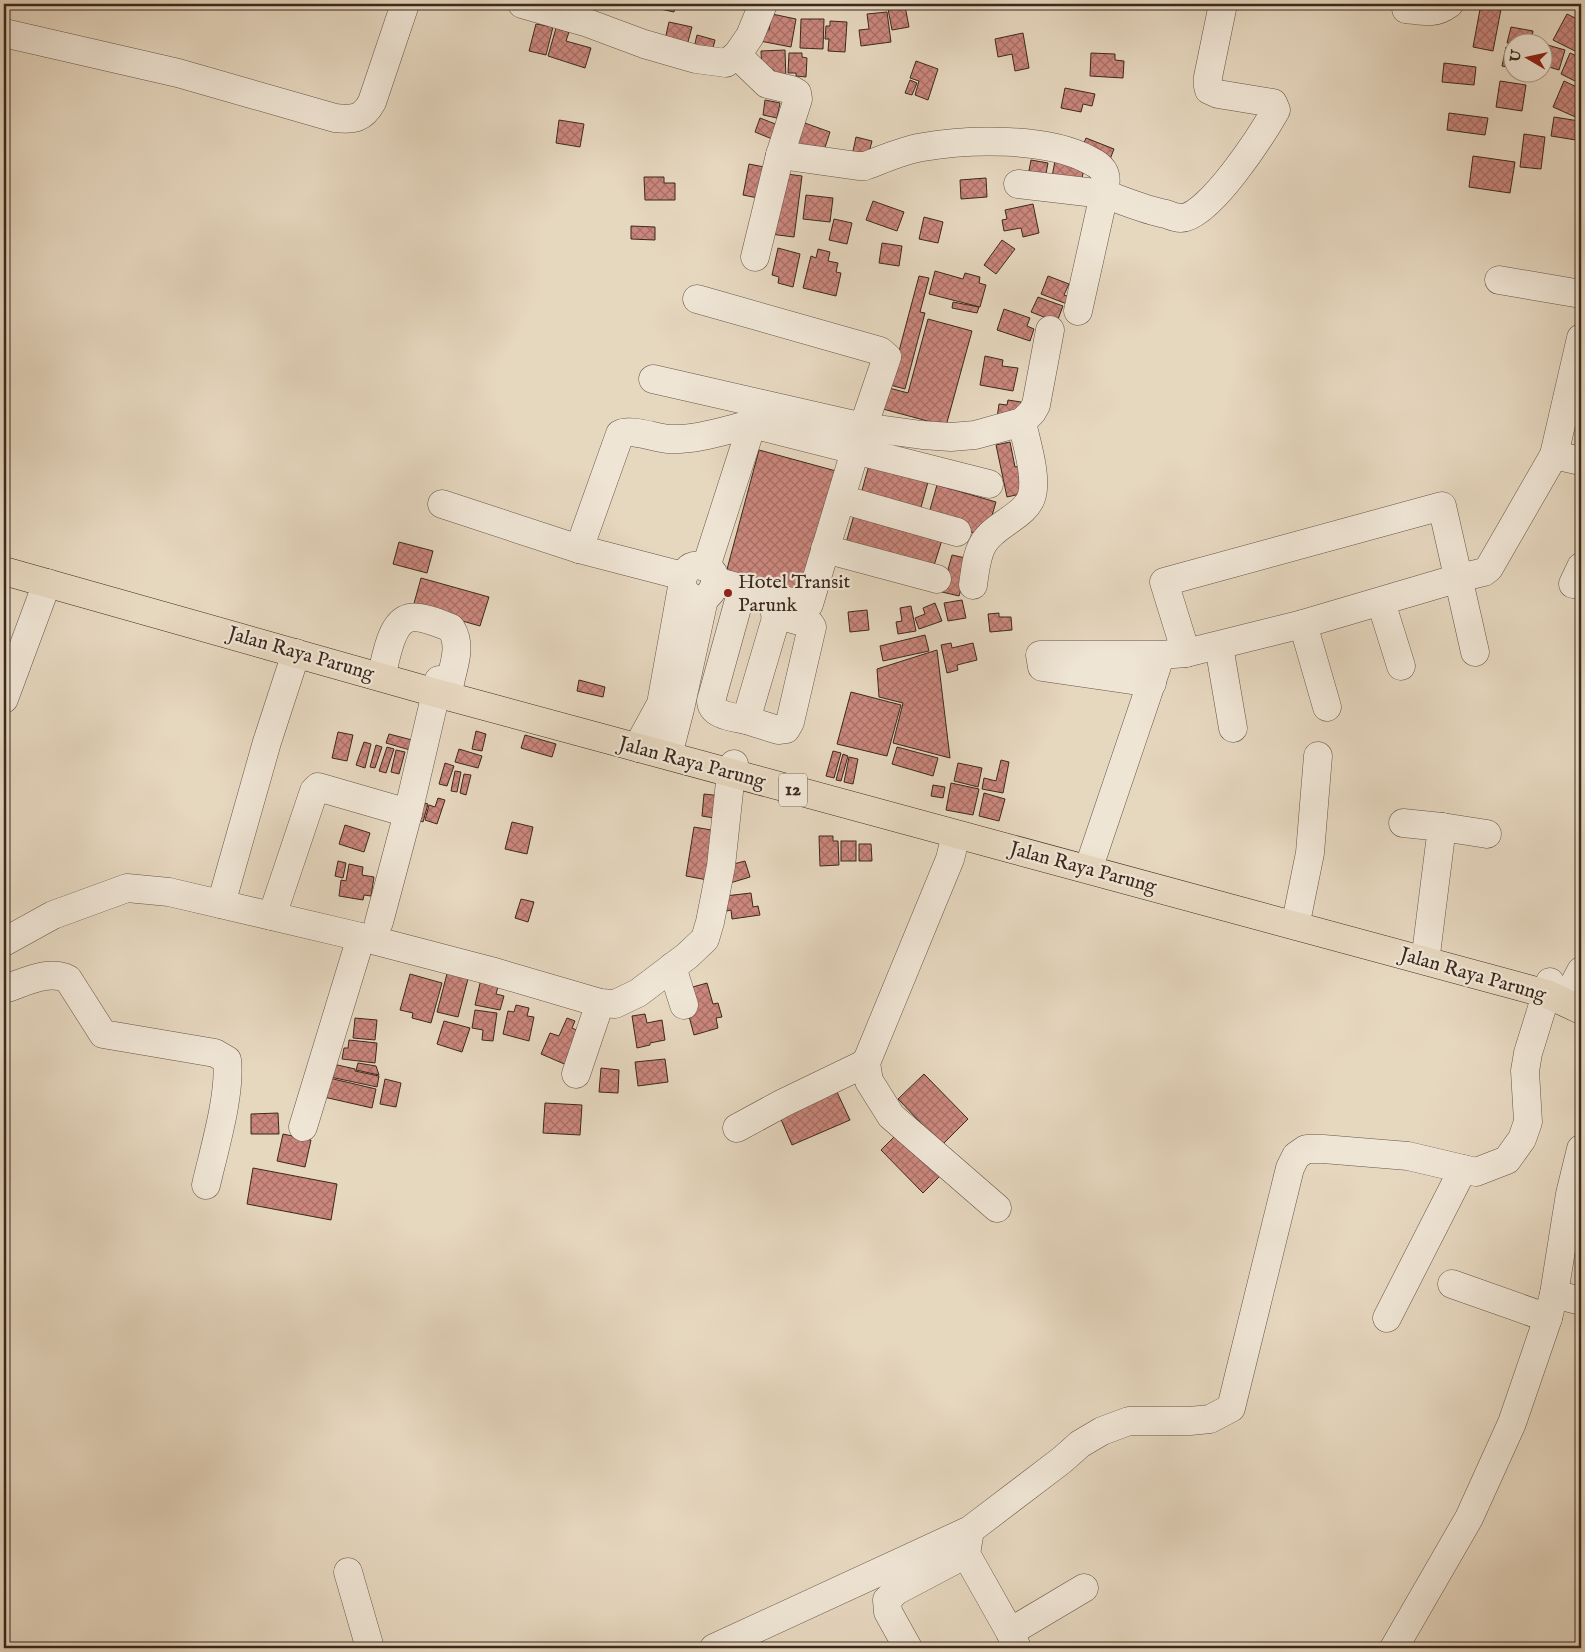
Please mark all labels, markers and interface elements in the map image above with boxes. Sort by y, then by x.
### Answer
north arrow [1502,32,1552,82]
text: U [1506,48,1526,64]
place label: Hotel Transit Parunk [738,570,851,618]
marker: Hotel Transit Parunk [722,587,734,599]
street label: Jalan Raya Parung [223,621,378,687]
street label: Jalan Raya Parung [614,731,769,795]
road number: 12 [779,774,807,806]
street label: Jalan Raya Parung [1005,836,1160,900]
street label: Jalan Raya Parung [1395,942,1550,1008]

